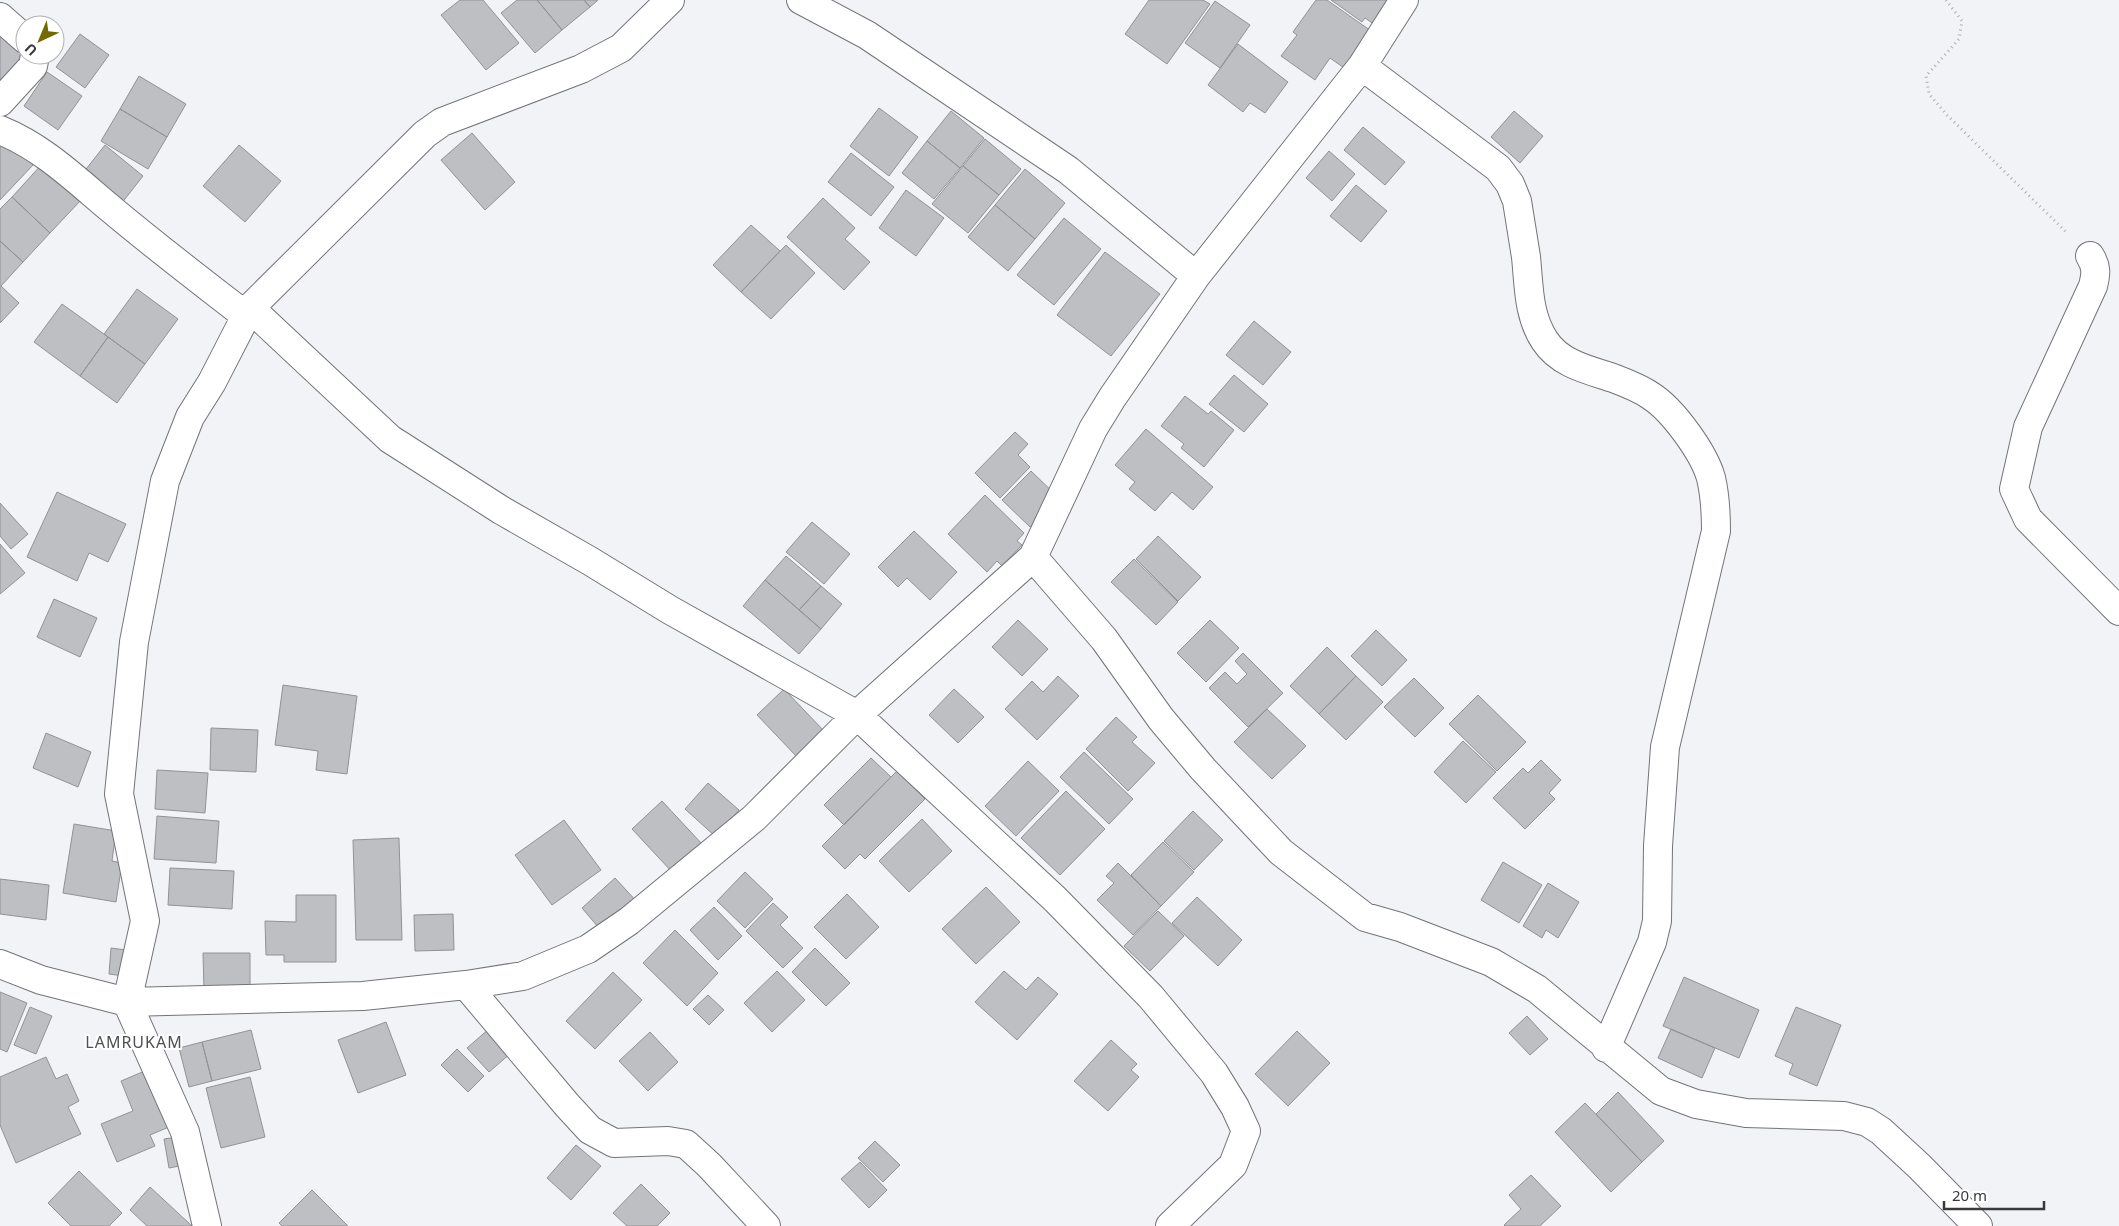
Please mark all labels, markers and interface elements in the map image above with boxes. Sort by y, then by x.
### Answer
north arrow [15,15,65,65]
text: U [20,39,41,60]
district label: LAMRUKAM [85,1031,183,1053]
scale bar [1944,1178,2044,1210]
text: 20 m [1952,1185,1987,1205]

